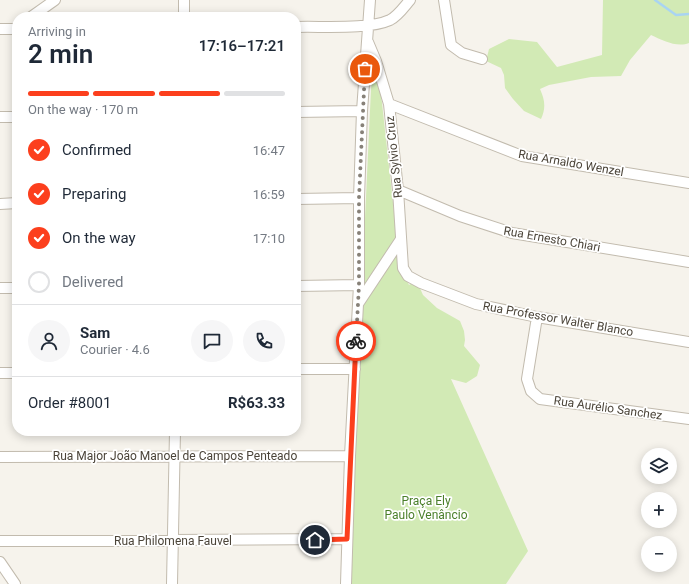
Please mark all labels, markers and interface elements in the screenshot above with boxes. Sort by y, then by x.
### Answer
text: Arriving in [28,24,86,39]
text: 17:16–17:21 [199,37,285,55]
text: 2 min [28,39,93,69]
pin [348,52,382,86]
icon: bag [354,58,376,80]
text: On the way · 170 m [28,102,138,117]
street label: Rua Sylvio Cruz [383,115,405,199]
icon: check [28,139,50,161]
text: Confirmed [62,141,132,159]
text: 16:47 [253,143,285,158]
street label: Rua Arnaldo Wenzel [517,147,625,179]
icon: check [28,183,50,205]
text: Preparing [62,185,126,203]
text: 16:59 [253,187,285,202]
street label: Rua Ernesto Chiari [502,224,602,254]
icon: check [28,227,50,249]
text: On the way [62,229,136,247]
text: 17:10 [253,231,285,246]
text: Delivered [62,273,124,291]
street label: Rua Professor Walter Blanco [482,299,634,339]
button: person [28,320,70,362]
button: chat [191,320,233,362]
button: phone [243,320,285,362]
courier [336,321,376,361]
text: Sam [80,324,110,342]
icon: bike [345,330,367,352]
text: Courier · 4.6 [80,342,150,357]
street label: Rua Aurélio Sanchez [553,393,663,423]
text: Order #8001 [28,394,111,412]
text: R$63.33 [228,394,285,412]
map controls [641,448,677,572]
button: layers [641,448,677,484]
street label: Rua Major João Manoel de Campos Penteado [53,449,297,463]
button: + [641,492,677,528]
park label: Praça Ely Paulo Venâncio [385,494,468,522]
pin [298,523,332,557]
icon: home [304,529,326,551]
street label: Rua Philomena Fauvel [114,534,232,548]
button: − [641,536,677,572]

